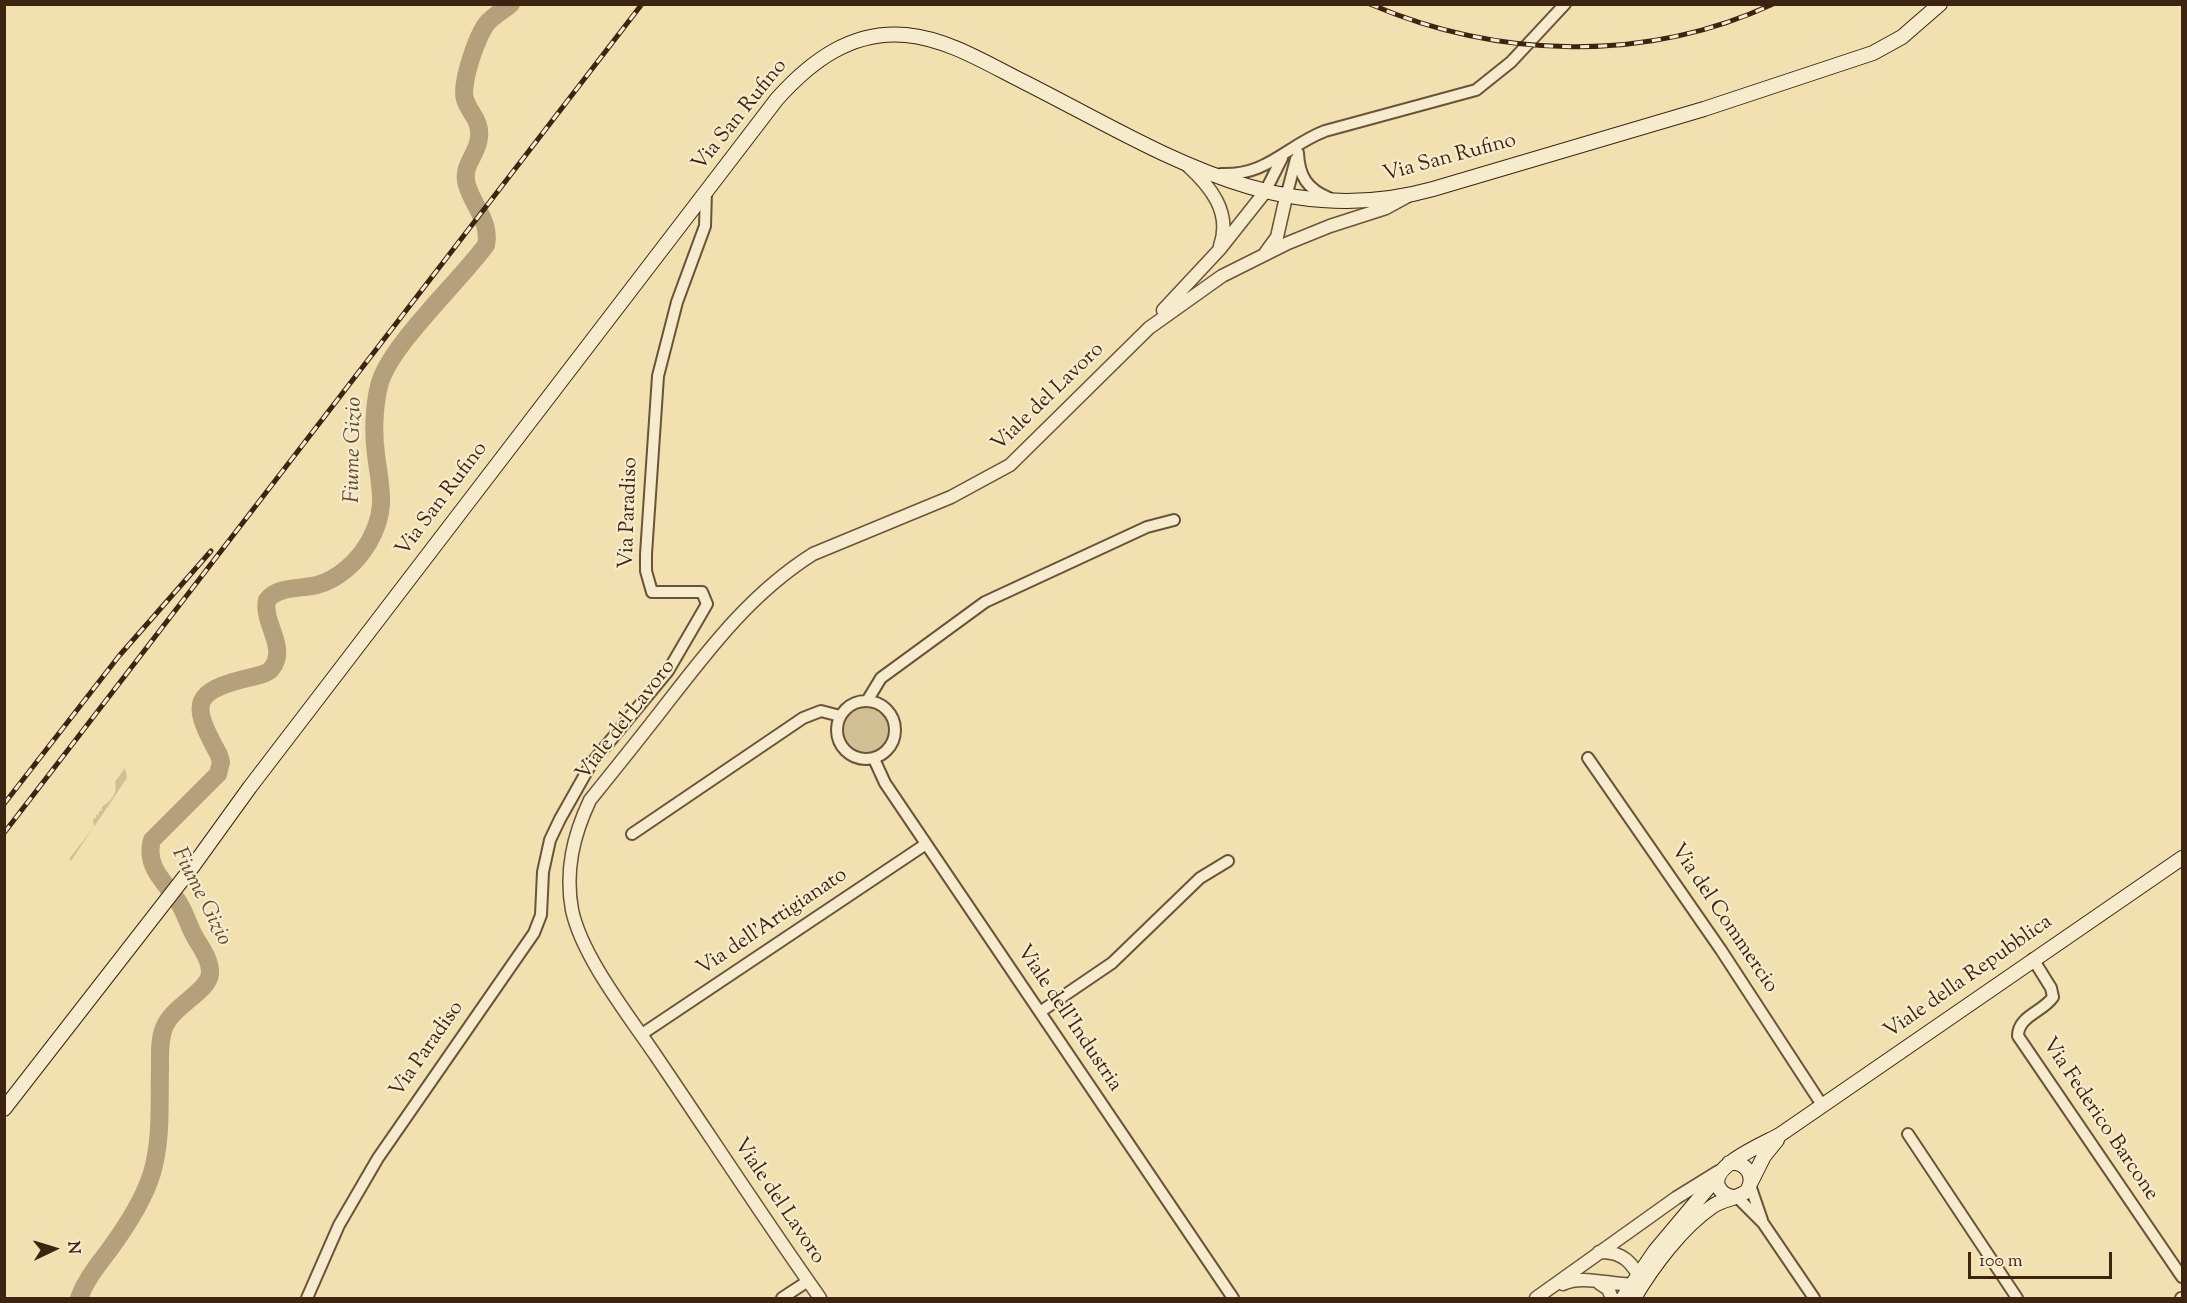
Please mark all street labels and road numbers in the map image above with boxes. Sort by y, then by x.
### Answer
street label: Via San Rufino [688,55,794,177]
street label: Via San Rufino [1381,129,1519,189]
street label: Viale del Lavoro [988,338,1110,458]
street label: Via San Rufino [392,438,494,562]
street label: Via Paradiso [615,457,645,569]
street label: Viale del Lavoro [572,656,682,786]
street label: Via del Commercio [1664,840,1782,998]
street label: Via dell'Artigianato [693,863,853,983]
street label: Viale della Repubblica [1880,910,2058,1046]
street label: Viale dell'Industria [1010,941,1126,1097]
street label: Via Paradiso [386,997,470,1103]
street label: Via Federico Barcone [2035,1034,2163,1206]
street label: Viale del Lavoro [727,1134,829,1270]

